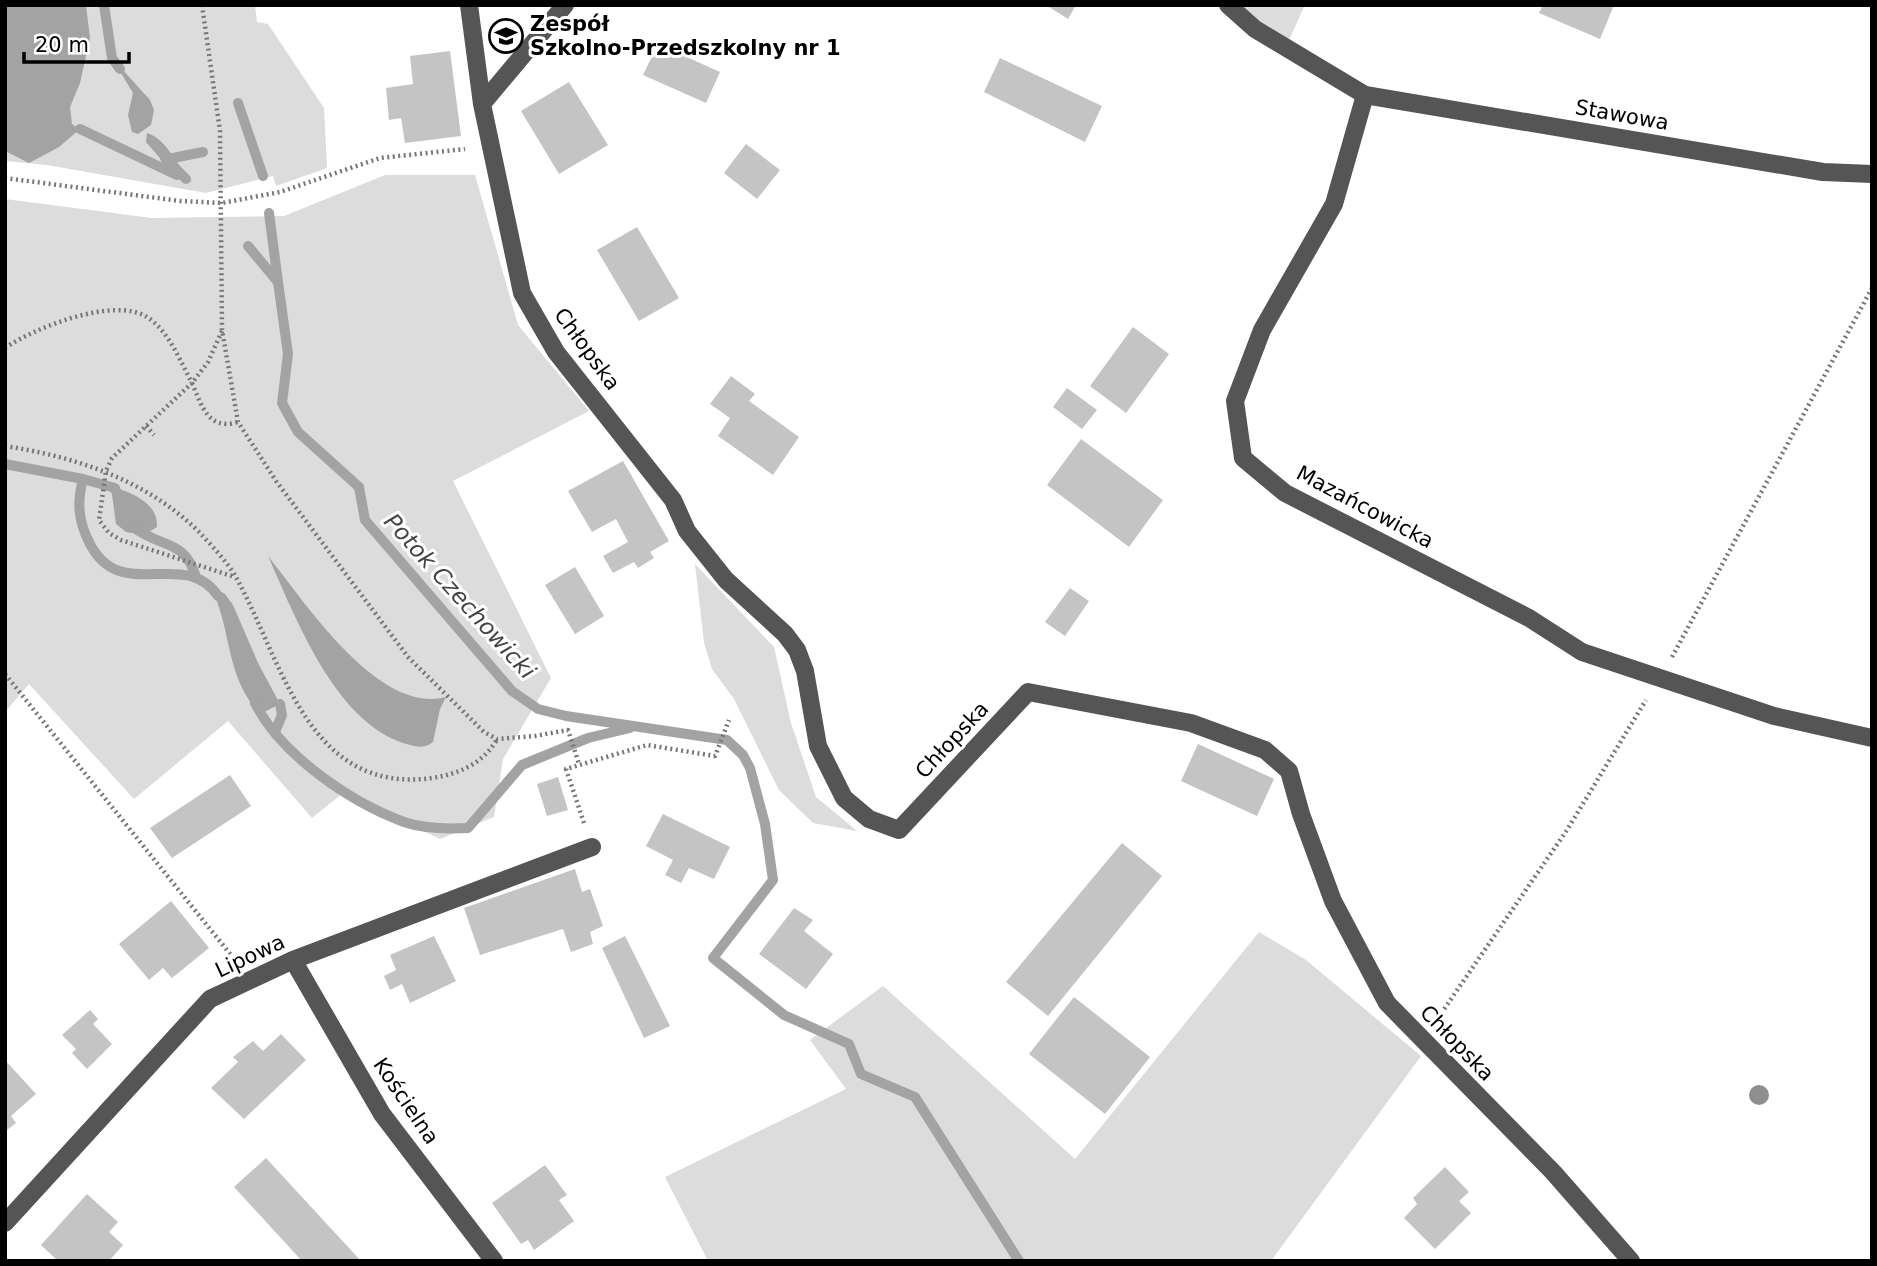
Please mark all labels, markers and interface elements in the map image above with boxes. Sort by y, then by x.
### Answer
place label: Zespół Szkolno-Przedszkolny nr 1 [530,12,841,60]
school or university icon: Zespół Szkolno-Przedszkolny nr 1 [487,17,525,55]
scale bar [24,21,130,65]
text: 20 m [35,33,89,57]
street label: Stawowa [1573,95,1671,135]
street label: Chłopska [549,303,625,395]
street label: Mazańcowicka [1292,461,1438,553]
water label: Potok Czechowicki [379,508,541,684]
street label: Chłopska [911,697,993,783]
street label: Lipowa [212,930,288,982]
street label: Chłopska [1415,1000,1499,1086]
street label: Kościelna [368,1053,444,1149]

